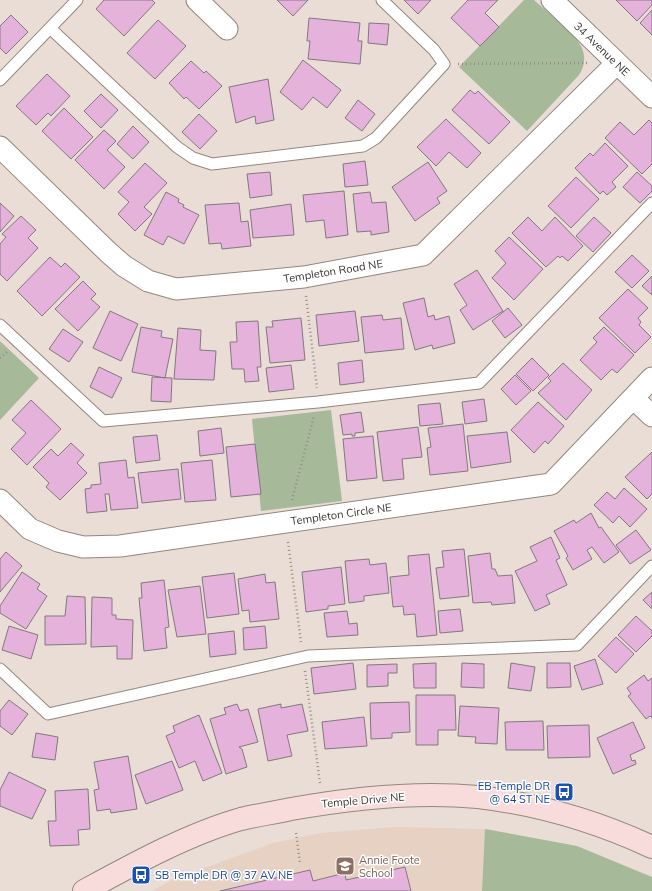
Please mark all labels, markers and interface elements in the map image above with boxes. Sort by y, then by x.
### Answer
street label: 34 Avenue NE [571,19,633,79]
street label: Templeton Road NE [282,256,384,286]
street label: Templeton Circle NE [290,500,392,528]
place label: EB Temple DR @ 64 ST NE [478,779,550,806]
bus stop icon: EB Temple DR @ 64 ST NE [553,781,575,803]
street label: Temple Drive NE [321,789,405,811]
place label: Annie Foote School [359,853,420,880]
school or university icon: Annie Foote School [334,855,356,877]
bus stop icon: SB Temple DR @ 37 AV NE [130,864,152,886]
place label: SB Temple DR @ 37 AV NE [155,868,293,882]

